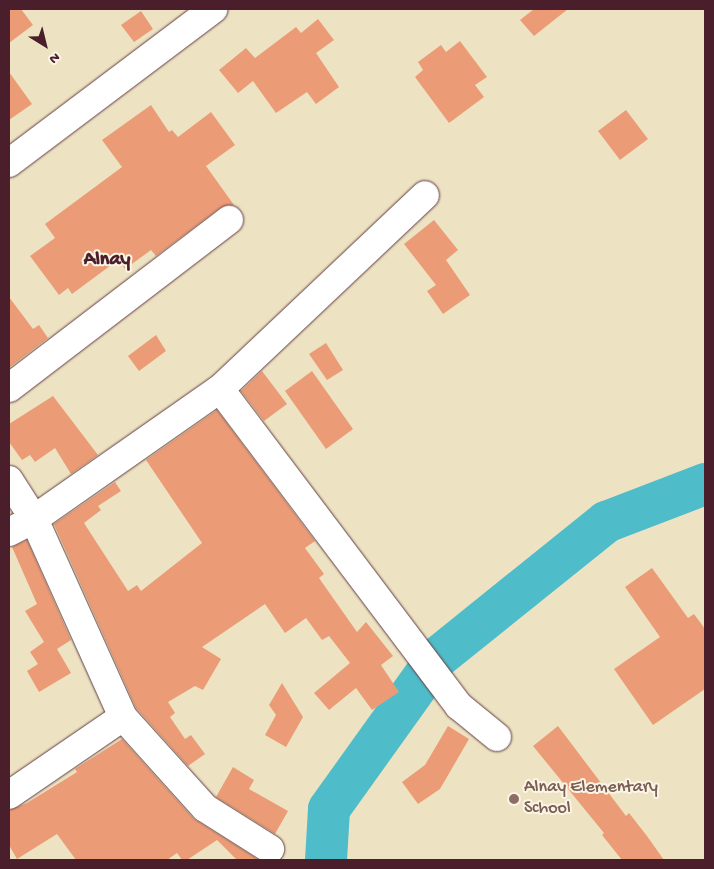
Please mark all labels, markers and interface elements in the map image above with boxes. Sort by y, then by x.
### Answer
north arrow [20,20,70,70]
text: N [45,48,63,67]
district label: Alnay [84,248,130,272]
place label: Alnay Elementary School [524,778,658,821]
marker: Alnay Elementary School [508,793,520,805]

